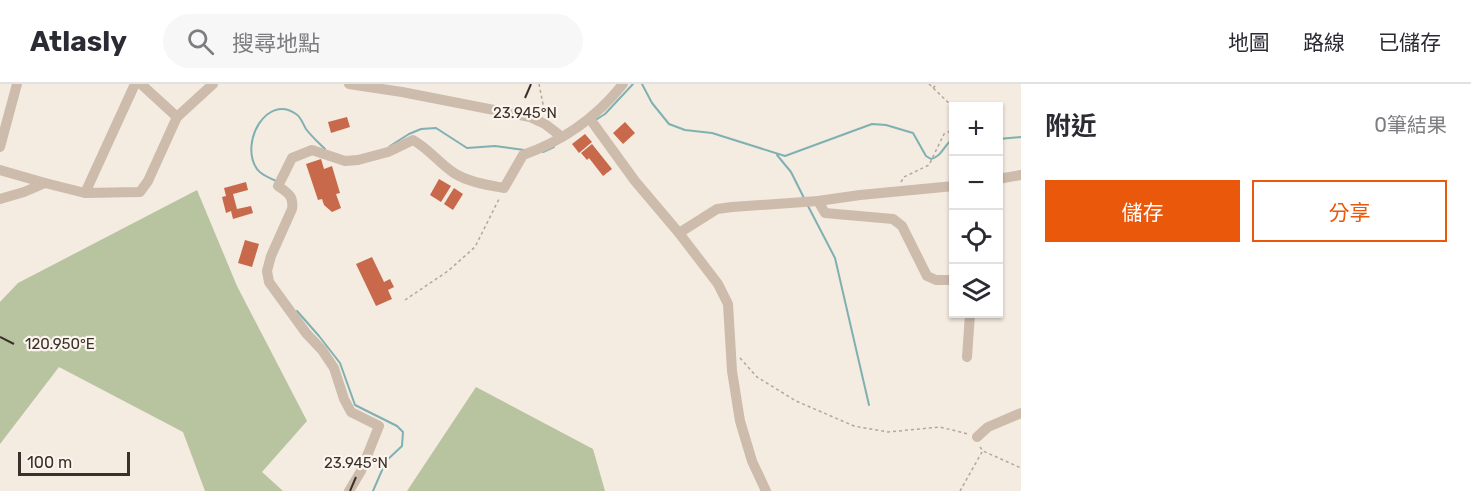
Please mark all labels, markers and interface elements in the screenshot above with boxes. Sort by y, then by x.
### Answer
search box [163,14,583,68]
text: Atlasly [30,25,127,58]
icon: search [184,25,217,58]
text: 搜尋地點 [232,30,320,57]
text: 地圖 [1228,30,1270,55]
text: 路線 [1303,30,1345,55]
text: 已儲存 [1378,30,1441,55]
map controls [949,102,1003,318]
button: + [949,102,1003,156]
text: 23.945°N [493,104,557,122]
text: 附近 [1045,111,1097,142]
text: 0筆結果 [1374,113,1447,137]
button: − [949,156,1003,210]
button: 儲存 [1045,180,1240,242]
button: 分享 [1252,180,1447,242]
button: locate [949,210,1003,264]
button: layers [949,264,1003,318]
text: 120.950°E [25,335,95,353]
scale bar [18,449,130,476]
text: 100 m [27,453,72,472]
text: 23.945°N [324,454,388,472]

